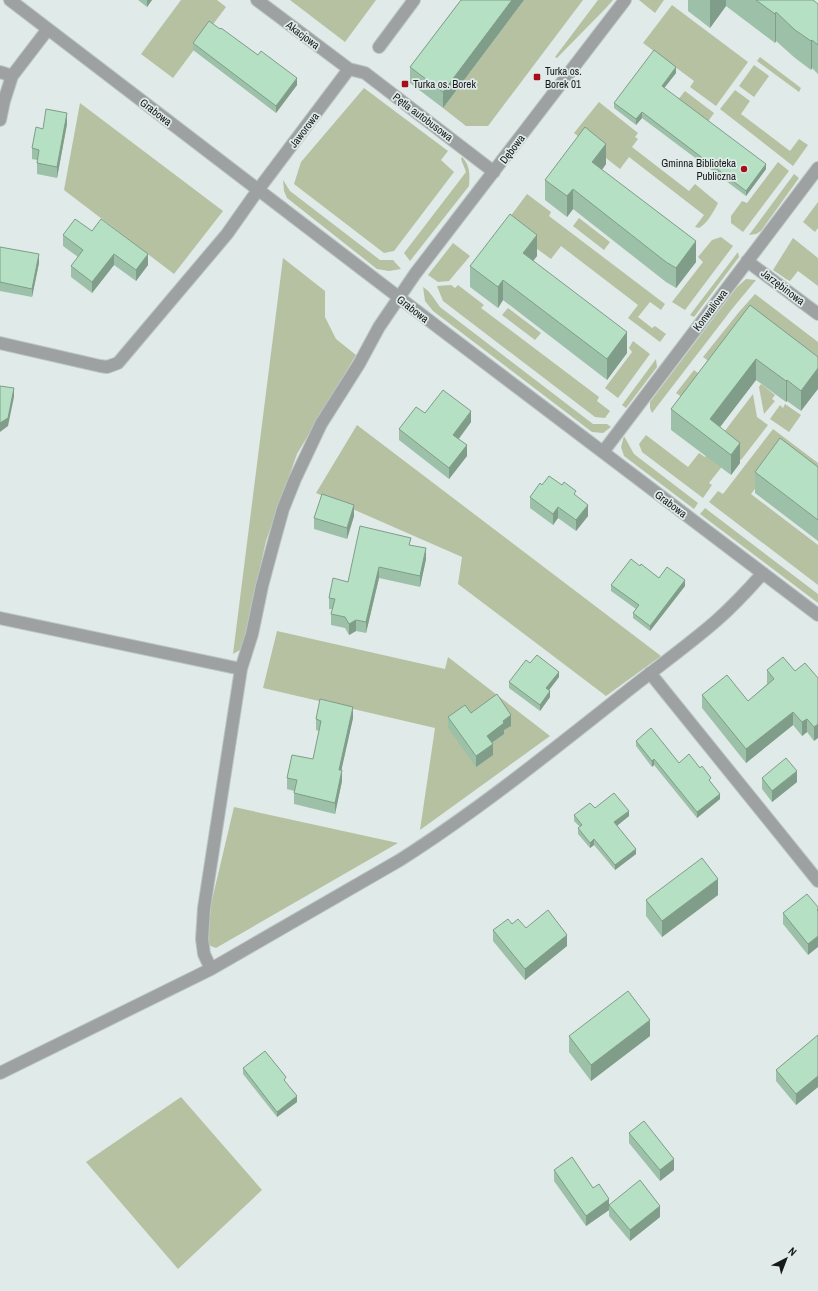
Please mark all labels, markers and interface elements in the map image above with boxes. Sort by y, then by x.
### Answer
street label: Akacjowa [283,17,323,52]
place label: Turka os. Borek 01 [545,64,582,91]
marker: Turka os. Borek 01 [532,72,542,82]
place label: Turka os. Borek [413,77,476,91]
marker: Turka os. Borek [400,79,410,89]
street label: Pętla autobusowa [390,90,456,144]
street label: Grabowa [137,95,175,129]
street label: Jaworowa [286,110,322,150]
street label: Dębowa [496,132,528,166]
place label: Gminna Biblioteka Publiczna [661,156,736,183]
marker: Gminna Biblioteka Publiczna [739,164,749,174]
street label: Jarzębinowa [758,266,808,308]
street label: Konwaliowa [690,286,730,334]
street label: Grabowa [394,292,432,326]
street label: Grabowa [652,487,690,521]
north arrow [766,1239,806,1279]
text: N [786,1244,800,1259]

